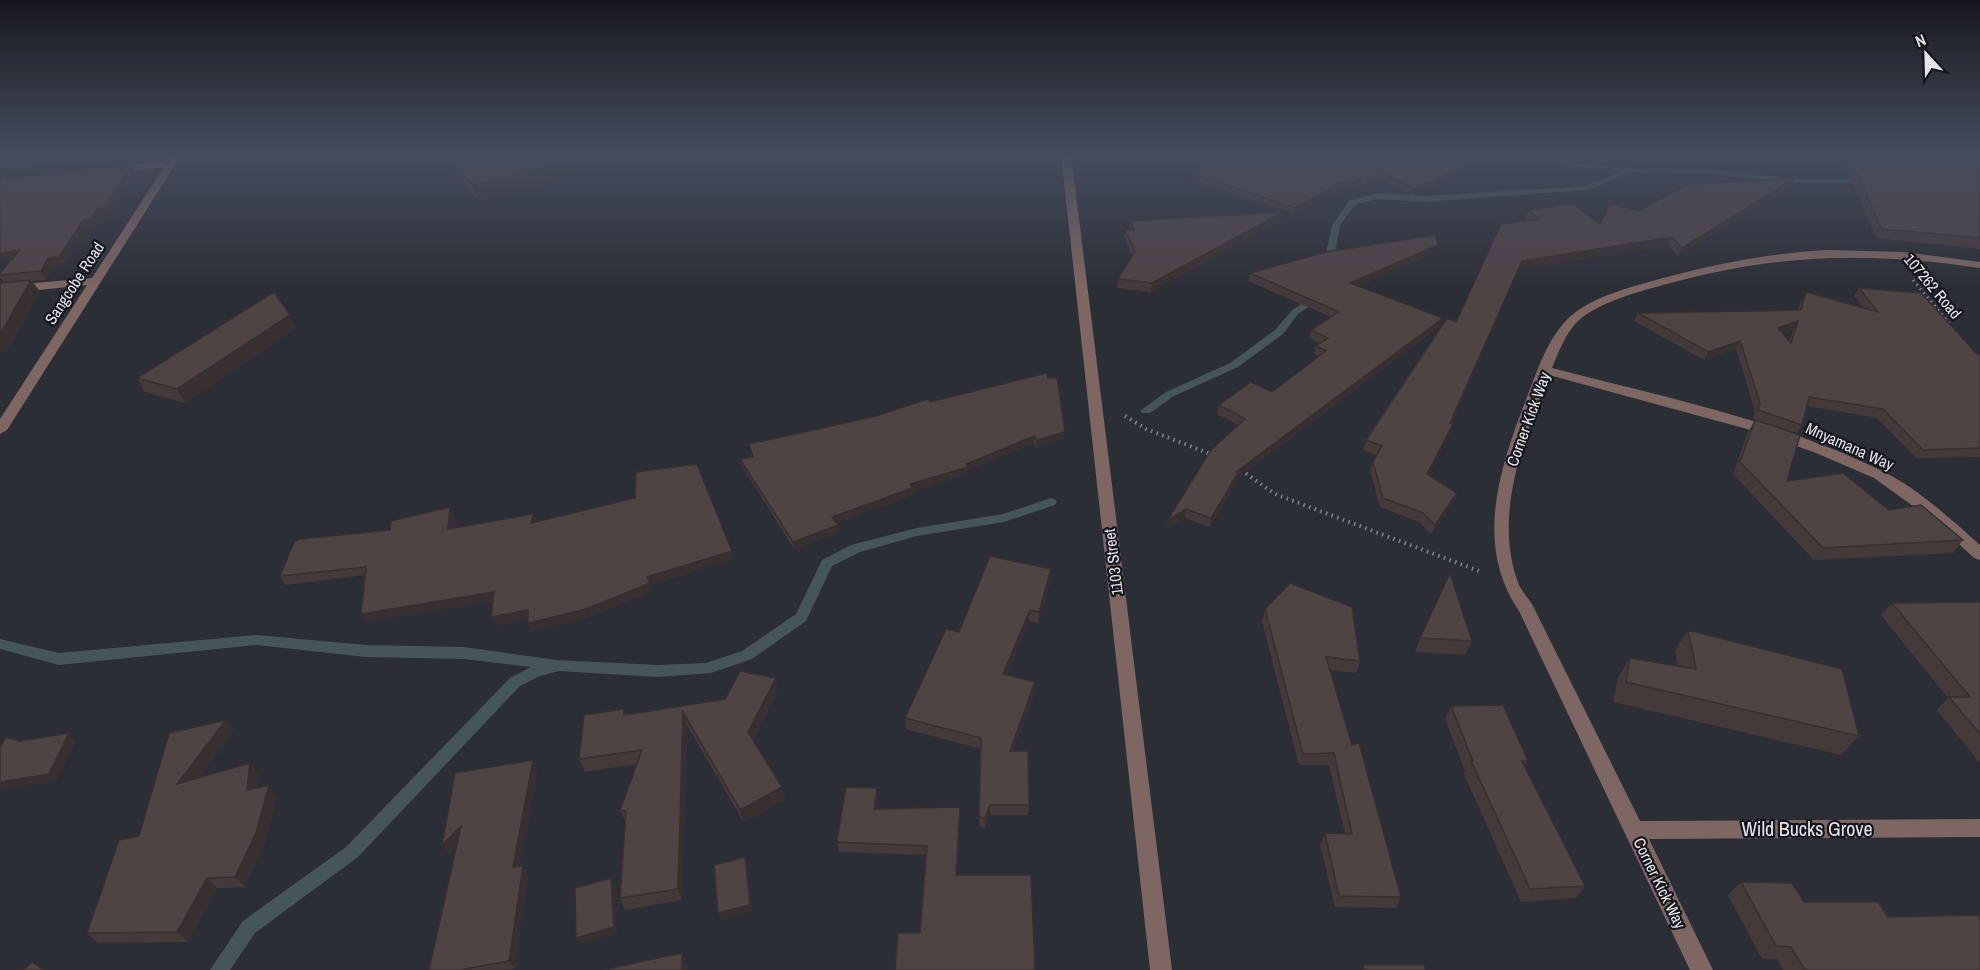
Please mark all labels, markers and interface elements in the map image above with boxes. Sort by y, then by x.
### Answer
north arrow [1896,24,1956,84]
text: N [1912,28,1929,52]
street label: Sangcobe Road [39,238,109,328]
street label: 107262 Road [1899,249,1967,323]
street label: Corner Kick Way [1501,368,1555,469]
street label: Mnyamana Way [1802,417,1898,475]
street label: 1103 Street [1098,527,1128,597]
street label: Wild Bucks Grove [1741,815,1873,842]
street label: Corner Kick Way [1628,834,1692,933]

